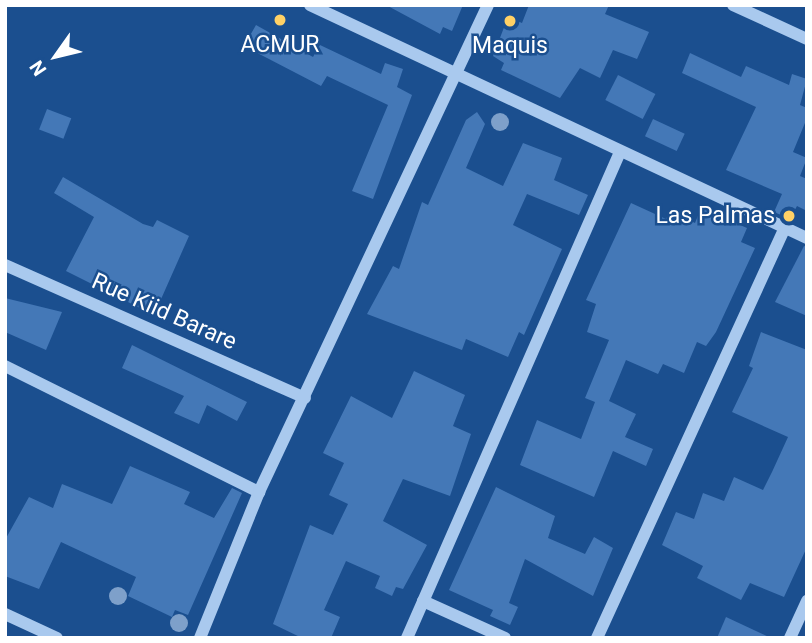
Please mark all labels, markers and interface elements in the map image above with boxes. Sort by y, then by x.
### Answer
marker: ACMUR [272,12,288,28]
marker: Maquis [502,13,518,29]
north arrow [21,21,91,91]
place label: ACMUR [240,31,320,59]
place label: Maquis [472,32,548,60]
text: N [25,56,51,80]
place label: Las Palmas [655,202,775,230]
marker: Las Palmas [781,208,797,224]
street label: Rue Kiid Barare [87,268,241,356]

